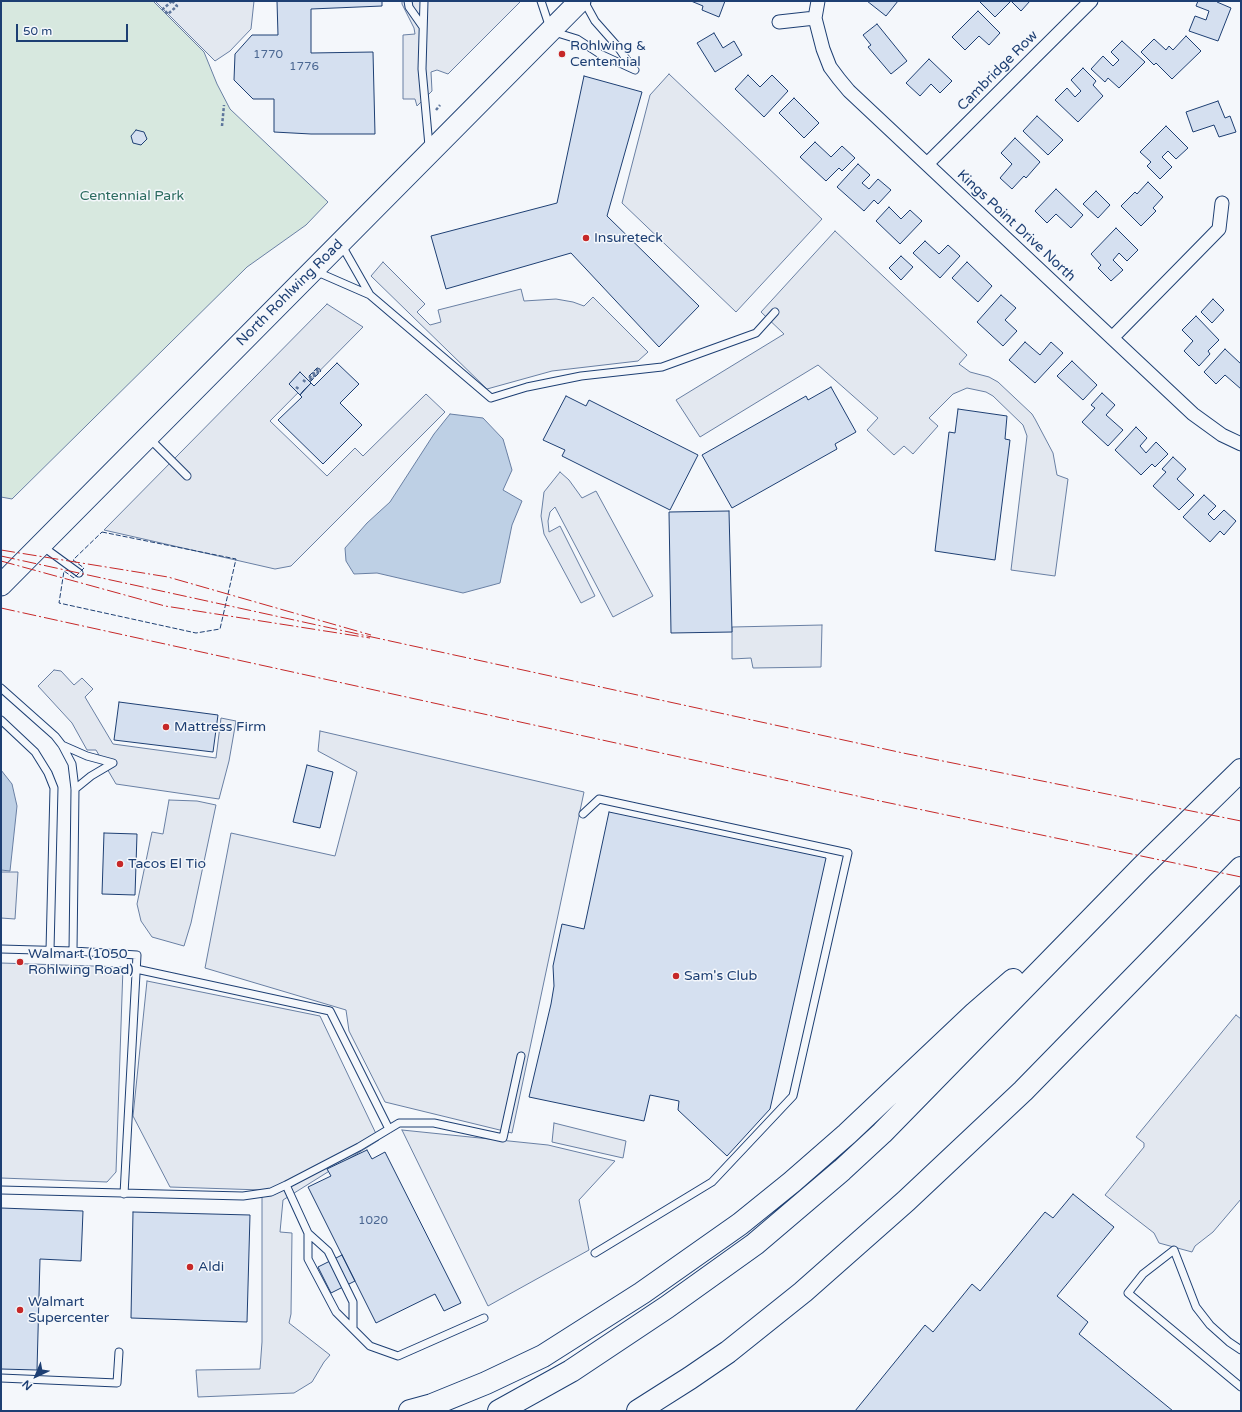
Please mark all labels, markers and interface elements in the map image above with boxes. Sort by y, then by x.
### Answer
scale bar [18,16,130,42]
text: 50 m [23,24,52,38]
street label: Cambridge Row [954,27,1042,115]
place label: Rohlwing & Centennial [570,38,646,70]
house number: 1770 [253,48,283,62]
marker: Rohlwing & Centennial [557,49,567,59]
house number: 1776 [289,60,319,74]
street label: Kings Point Drive North [953,167,1079,285]
park label: Centennial Park [80,188,184,204]
place label: Insureteck [594,230,663,246]
marker: Insureteck [581,233,591,243]
street label: North Rohlwing Road [233,236,347,350]
place label: Mattress Firm [174,719,266,735]
marker: Mattress Firm [161,722,171,732]
place label: Tacos El Tio [128,856,206,872]
marker: Tacos El Tio [115,859,125,869]
place label: Walmart (1050 Rohlwing Road) [28,946,134,978]
marker: Walmart (1050 Rohlwing Road) [15,957,25,967]
place label: Sam's Club [684,968,757,984]
marker: Sam's Club [671,971,681,981]
house number: 1020 [358,1214,388,1228]
place label: Aldi [198,1259,224,1275]
marker: Aldi [185,1262,195,1272]
place label: Walmart Supercenter [28,1294,109,1326]
marker: Walmart Supercenter [15,1305,25,1315]
north arrow [16,1356,56,1396]
text: N [20,1377,35,1393]

